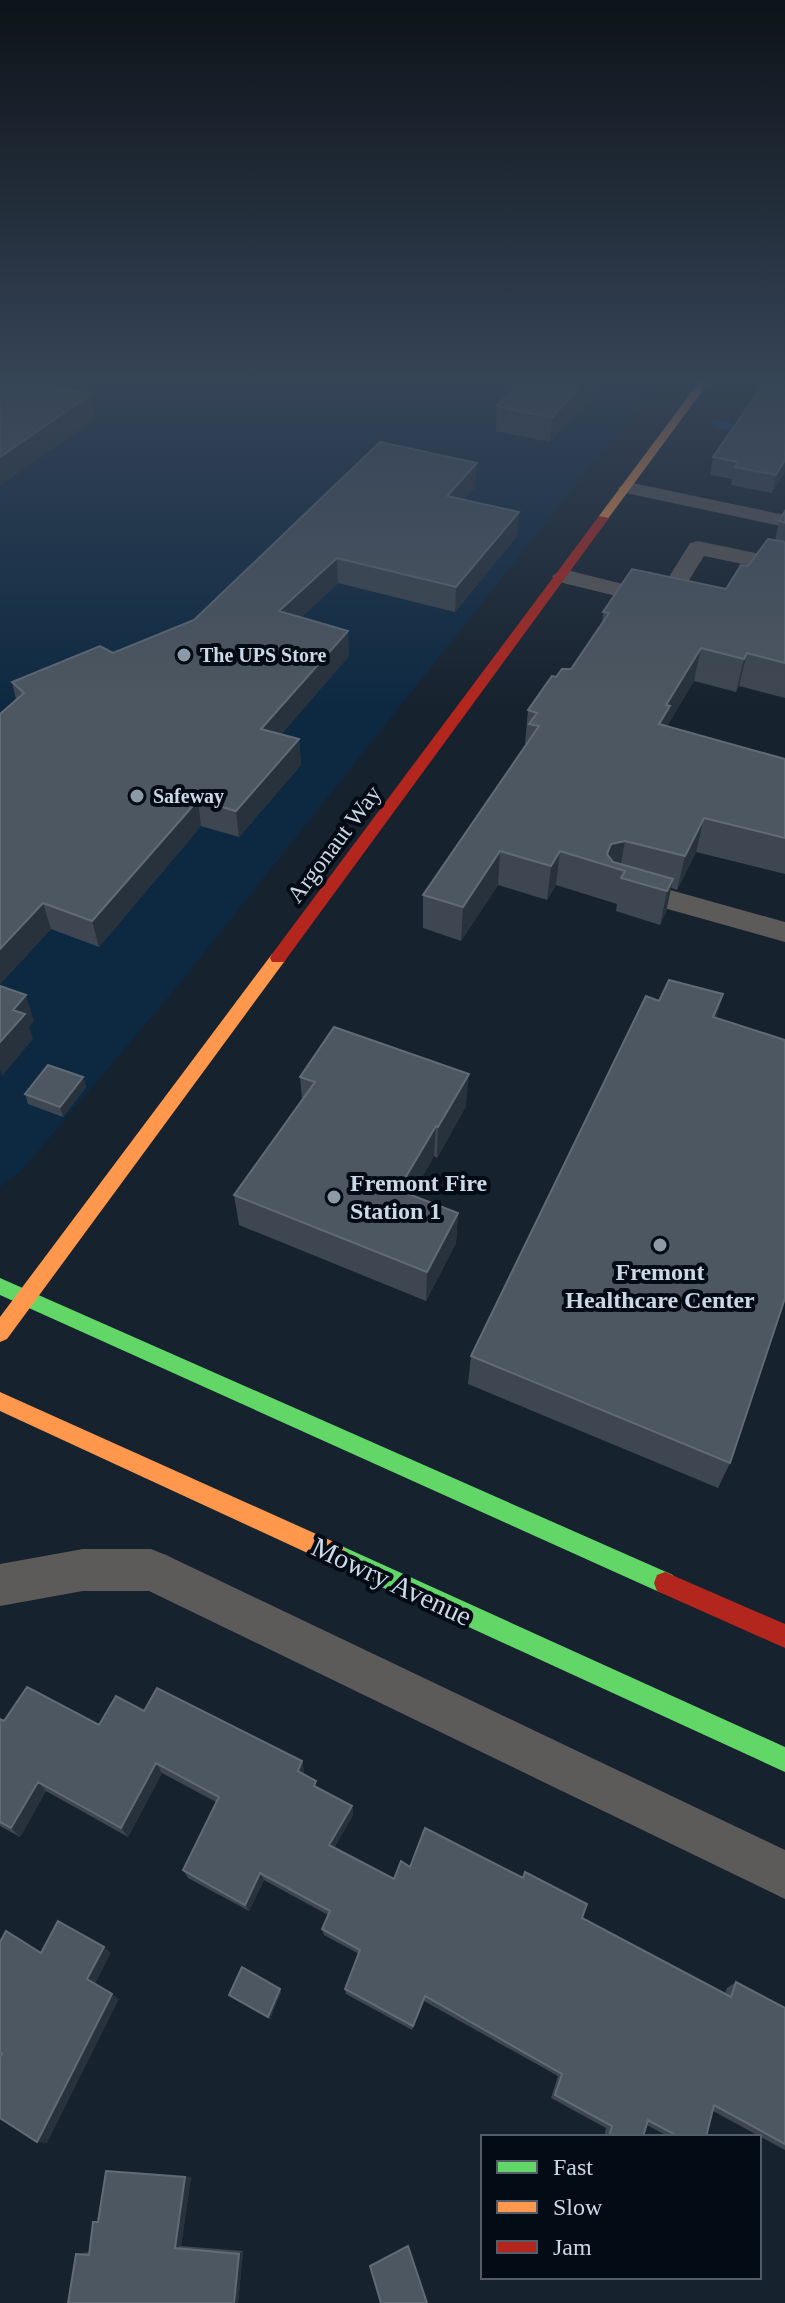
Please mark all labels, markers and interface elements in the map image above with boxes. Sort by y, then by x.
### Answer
place label: The UPS Store [200,644,326,666]
marker: The UPS Store [175,646,193,664]
street label: Argonaut Way [282,781,386,907]
place label: Safeway [153,785,224,808]
marker: Safeway [128,787,146,805]
place label: Fremont Fire Station 1 [350,1170,487,1224]
marker: Fremont Fire Station 1 [325,1188,343,1206]
marker: Fremont Healthcare Center [651,1236,669,1254]
place label: Fremont Healthcare Center [565,1259,755,1313]
street label: Mowry Avenue [307,1531,477,1632]
legend [481,2135,761,2279]
text: Fast [553,2154,593,2180]
text: Slow [553,2194,603,2220]
text: Jam [553,2234,592,2260]

